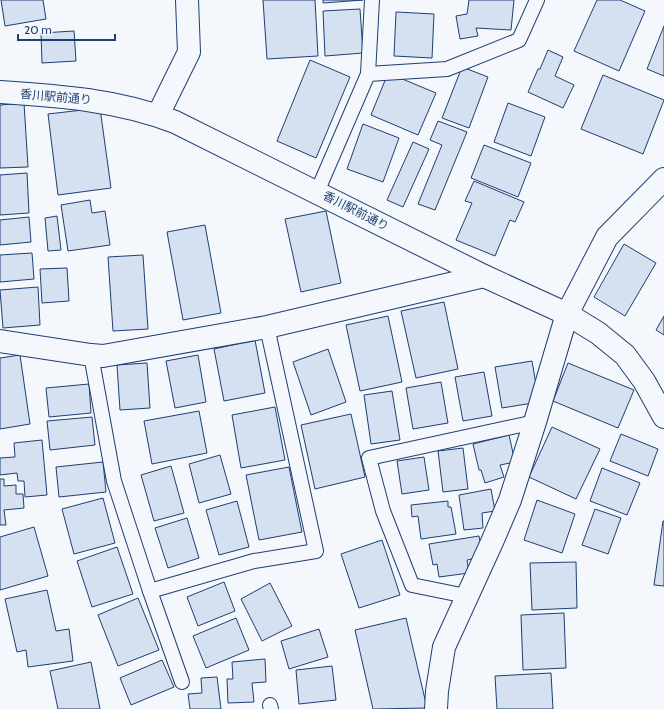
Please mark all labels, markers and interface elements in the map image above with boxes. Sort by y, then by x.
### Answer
scale bar [18,16,115,42]
text: 20 m [24,22,52,37]
street label: 香川駅前通り [20,86,93,107]
street label: 香川駅前通り [321,188,392,234]

